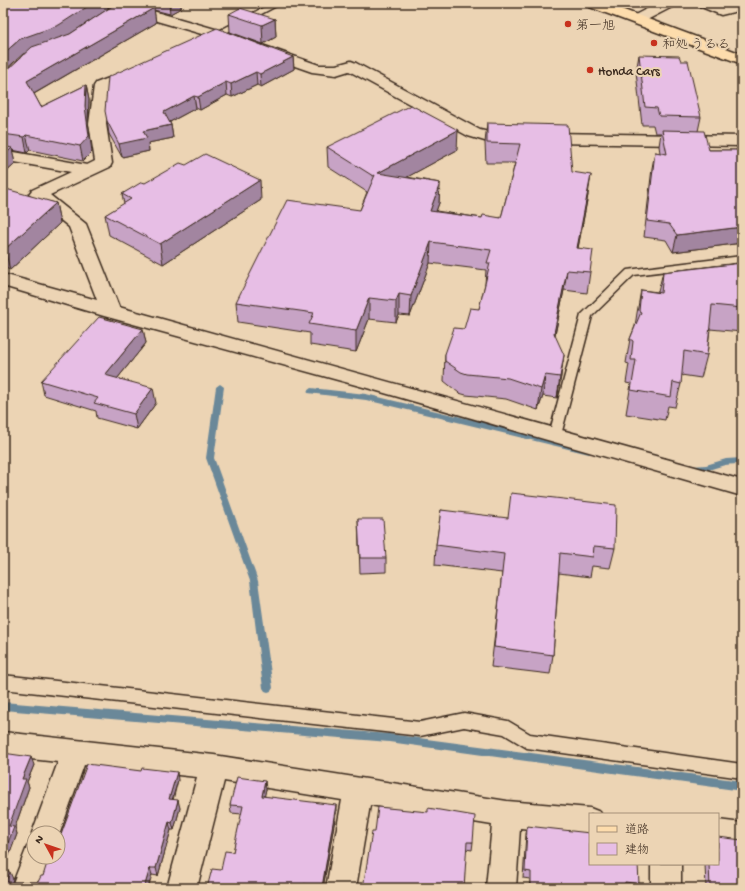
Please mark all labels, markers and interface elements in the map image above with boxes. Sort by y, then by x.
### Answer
marker: 第一旭 [563,19,573,29]
place label: 第一旭 [576,19,615,34]
marker: 和処 うるる [649,38,659,48]
place label: 和処 うるる [662,38,730,53]
marker: Honda Cars [585,65,595,75]
place label: Honda Cars [598,65,661,80]
legend [589,813,719,865]
text: 道路 [625,823,649,838]
north arrow [26,825,66,865]
text: N [33,833,47,846]
text: 建物 [625,843,649,858]

